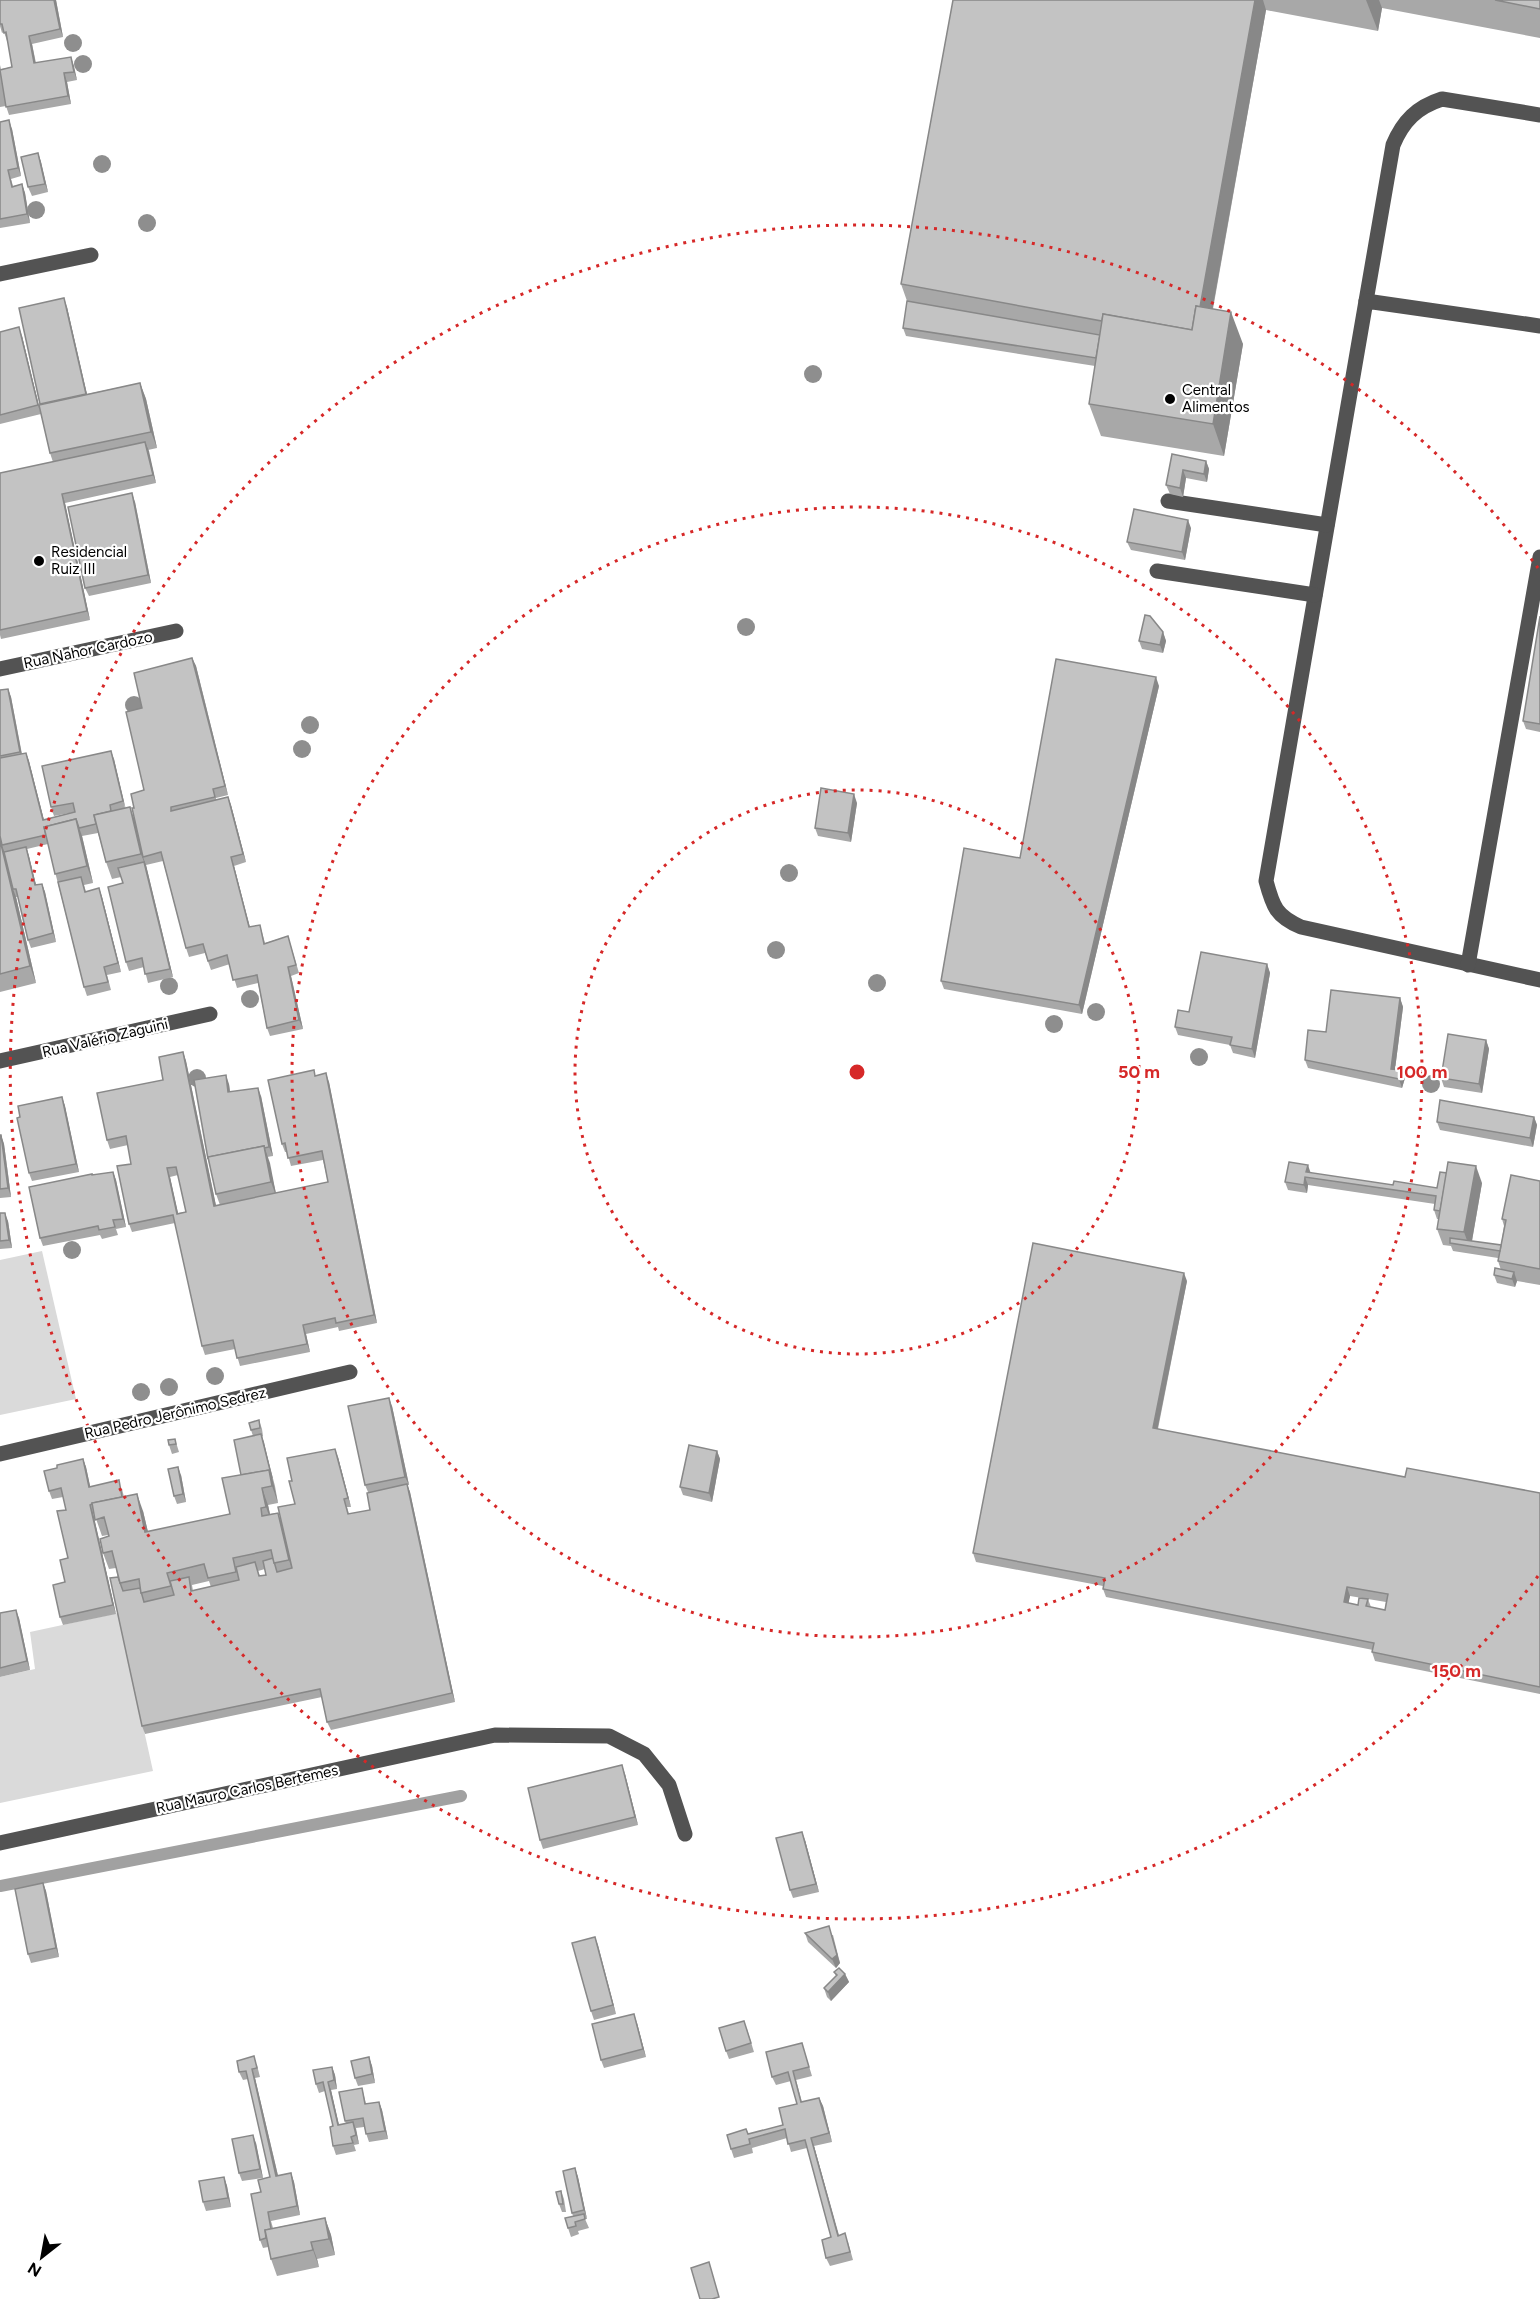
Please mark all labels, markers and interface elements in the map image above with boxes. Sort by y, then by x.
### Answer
place label: Central Alimentos [1182,381,1250,416]
marker: Central Alimentos [1163,392,1177,406]
place label: Residencial Ruiz III [51,543,127,578]
marker: Residencial Ruiz III [32,554,46,568]
street label: Rua Nahor Cardozo [22,627,154,672]
street label: Rua Valério Zaguini [40,1015,170,1061]
text: 50 m [1118,1061,1160,1083]
text: 100 m [1397,1061,1447,1083]
centre of rings [847,1062,867,1082]
street label: Rua Pedro Jerônimo Sedrez [83,1383,267,1443]
text: 150 m [1431,1660,1481,1682]
street label: Rua Mauro Carlos Bertemes [154,1761,340,1817]
north arrow [12,2227,72,2287]
text: N [24,2258,45,2281]

